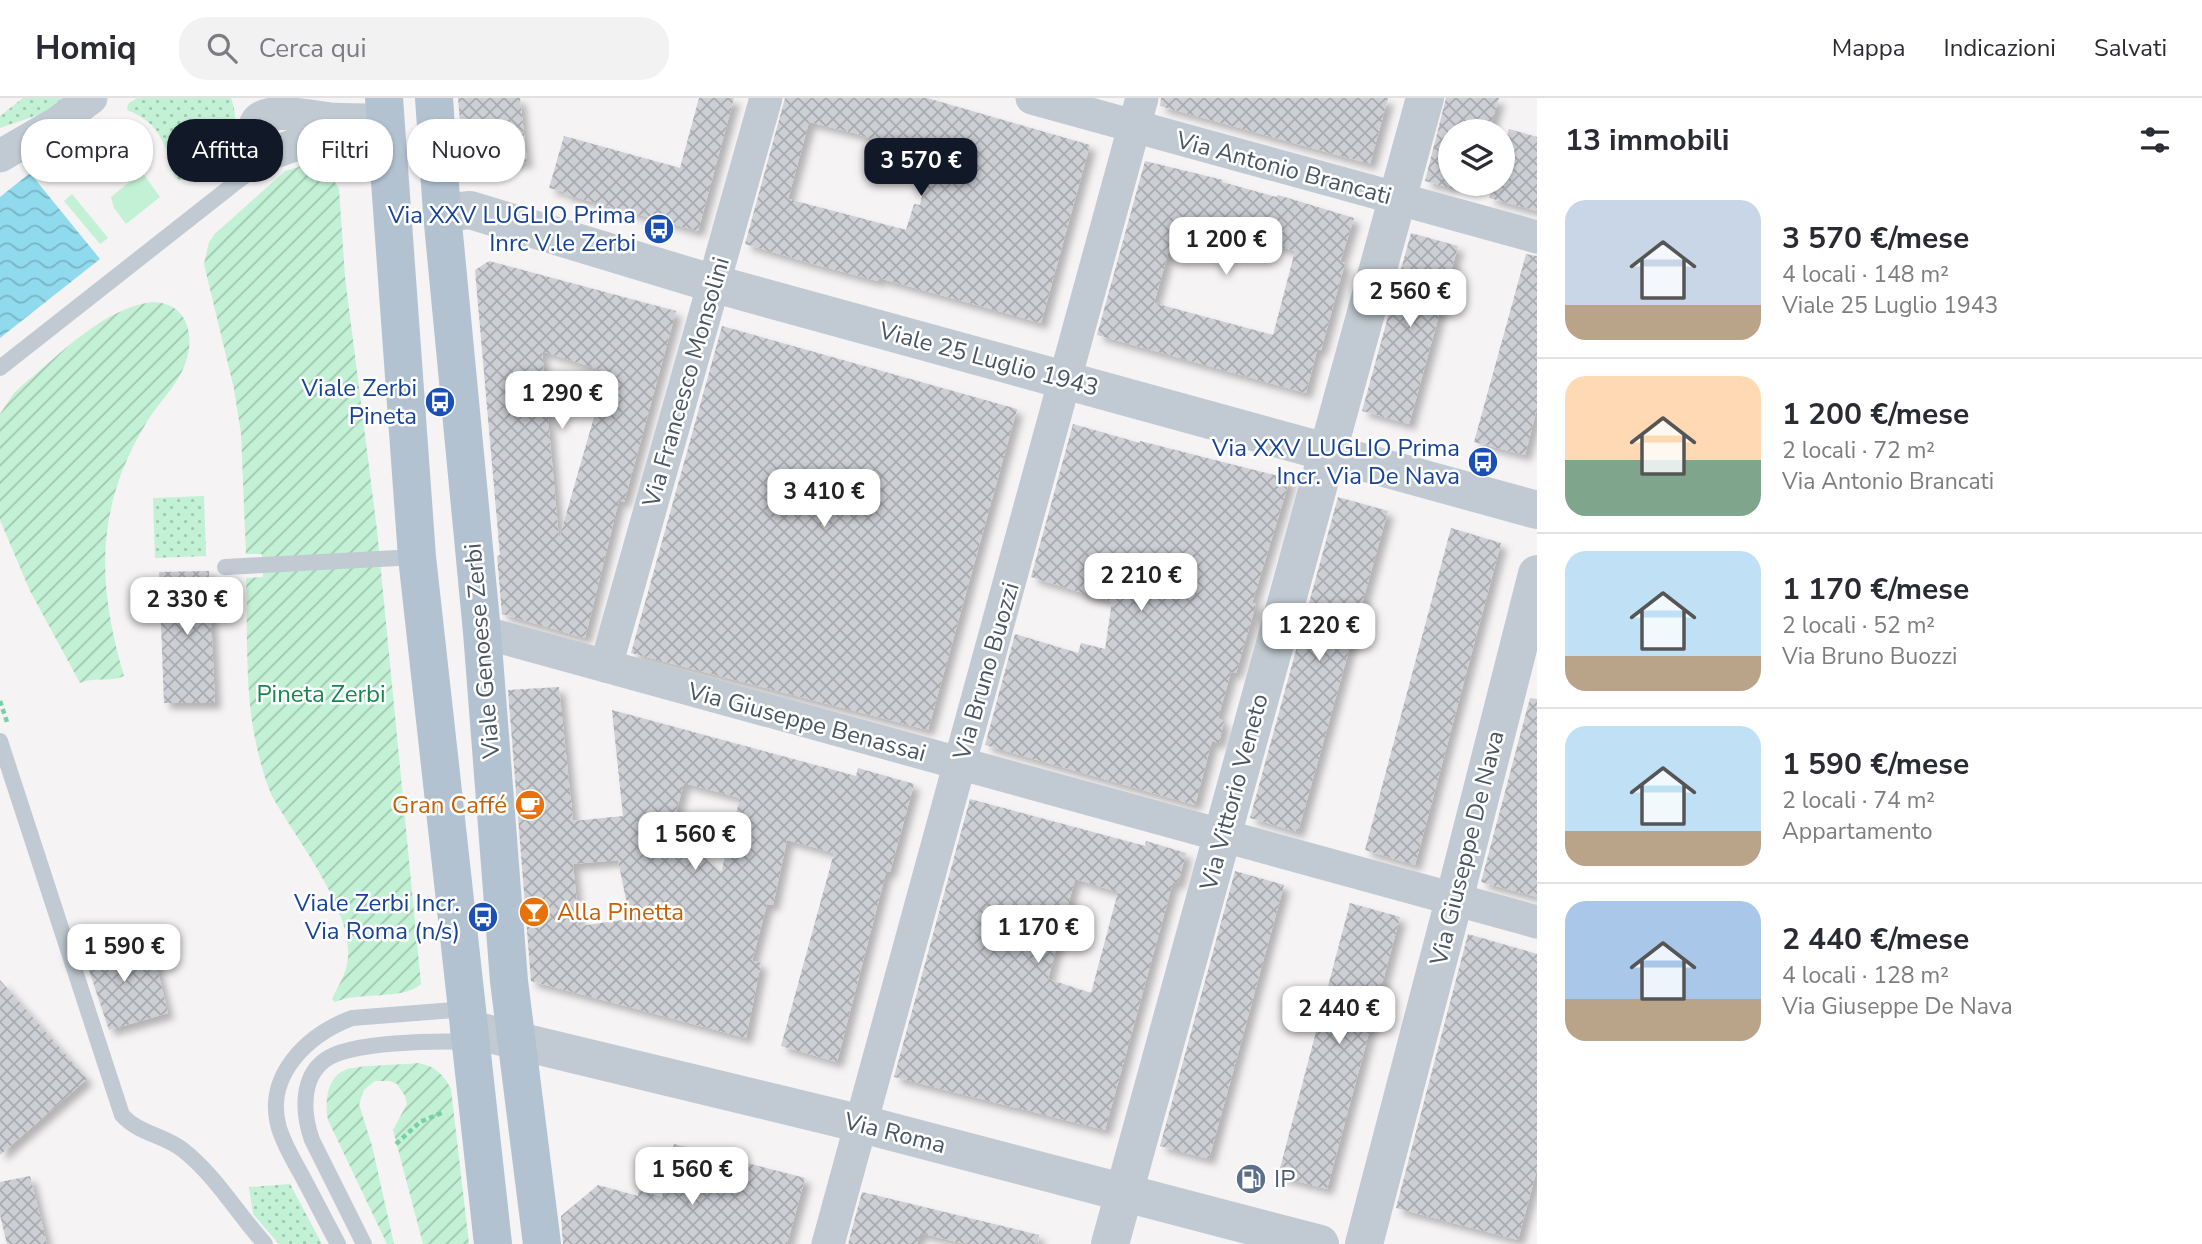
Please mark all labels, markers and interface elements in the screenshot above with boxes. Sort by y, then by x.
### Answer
search box [179,17,669,80]
text: Homiq [35,26,137,71]
icon: search [203,29,241,67]
text: Cerca qui [259,31,366,66]
text: Mappa [1832,32,1906,64]
text: Indicazioni [1944,32,2056,64]
text: Salvati [2094,32,2167,64]
chip: Compra [21,119,153,182]
chip: Affitta [167,119,283,182]
chip: Filtri [297,119,393,182]
chip: Nuovo [407,119,525,182]
map controls [1438,119,1515,196]
button: layers [1438,119,1515,196]
text: 13 immobili [1565,120,1730,161]
icon: filters [2136,121,2174,159]
street label: Via Antonio Brancati [1172,124,1395,212]
pin: 3 570 € [856,139,986,198]
text: 3 570 € [880,145,962,176]
place label: Via XXV LUGLIO Prima Inrc V.le Zerbi [387,199,636,259]
bus stop icon: Via XXV LUGLIO Prima Inrc V.le Zerbi [642,212,676,246]
pin: 1 200 € [1161,218,1291,277]
text: 3 570 €/mese [1782,218,1969,259]
text: 1 200 € [1185,224,1267,255]
icon: home [1621,228,1705,312]
street label: Via Francesco Monsolini [635,253,737,512]
text: 4 locali · 148 m² [1782,259,1949,290]
pin: 2 560 € [1345,270,1475,329]
text: 2 560 € [1369,276,1451,307]
text: Viale 25 Luglio 1943 [1782,290,1998,321]
street label: Viale 25 Luglio 1943 [875,314,1102,404]
place label: Viale Zerbi Pineta [301,372,417,432]
pin: 1 290 € [497,372,627,431]
text: 1 290 € [521,378,603,409]
bus stop icon: Viale Zerbi Pineta [423,385,457,419]
text: 1 200 €/mese [1782,394,1969,435]
icon: home [1621,404,1705,488]
place label: Via XXV LUGLIO Prima Incr. Via De Nava [1211,432,1460,492]
text: 2 locali · 72 m² [1782,435,1935,466]
bus stop icon: Via XXV LUGLIO Prima Incr. Via De Nava [1466,445,1500,479]
text: Via Antonio Brancati [1782,466,1994,497]
pin: 3 410 € [759,470,889,529]
text: 3 410 € [783,476,865,507]
street label: Viale Genoese Zerbi [457,542,507,761]
pin: 2 210 € [1076,554,1206,613]
text: 2 210 € [1100,560,1182,591]
text: 1 170 €/mese [1782,569,1969,610]
pin: 2 330 € [122,578,252,637]
street label: Via Bruno Buozzi [945,579,1027,764]
icon: home [1621,579,1705,663]
text: 2 330 € [146,584,228,615]
pin: 1 220 € [1254,603,1384,663]
text: 1 220 € [1278,610,1360,641]
text: 2 locali · 52 m² [1782,610,1935,641]
text: Via Bruno Buozzi [1782,641,1957,672]
street label: Via Giuseppe Benassai [683,675,930,769]
park label: Pineta Zerbi [256,678,386,710]
street label: Via Vittorio Veneto [1192,690,1276,895]
street label: Via Giuseppe De Nava [1422,727,1512,970]
text: 1 590 €/mese [1782,744,1969,785]
icon: home [1621,754,1705,838]
text: 2 locali · 74 m² [1782,785,1935,816]
cafe icon: Gran Caffé [513,788,547,822]
place label: Gran Caffé [392,789,507,821]
pin: 1 560 € [630,812,760,872]
text: Appartamento [1782,816,1933,847]
text: 1 560 € [654,819,736,850]
place label: Viale Zerbi Incr. Via Roma (n/s) [293,887,460,947]
bar icon: Alla Pinetta [517,895,551,929]
place label: Alla Pinetta [557,896,684,928]
bus stop icon: Viale Zerbi Incr. Via Roma (n/s) [466,900,500,934]
pin: 1 170 € [973,906,1103,965]
text: 1 170 € [997,912,1079,943]
text: 2 440 €/mese [1782,919,1969,960]
pin: 1 590 € [59,924,189,984]
icon: home [1621,929,1705,1013]
text: 1 590 € [83,931,165,962]
text: 4 locali · 128 m² [1782,960,1949,991]
pin: 2 440 € [1274,986,1404,1046]
text: Via Giuseppe De Nava [1782,991,2013,1022]
text: 2 440 € [1298,993,1380,1024]
street label: Via Roma [840,1105,949,1161]
pin: 1 560 € [627,1148,757,1207]
text: 1 560 € [651,1154,733,1185]
fuel station icon: IP [1234,1162,1268,1196]
place label: IP [1274,1163,1295,1195]

